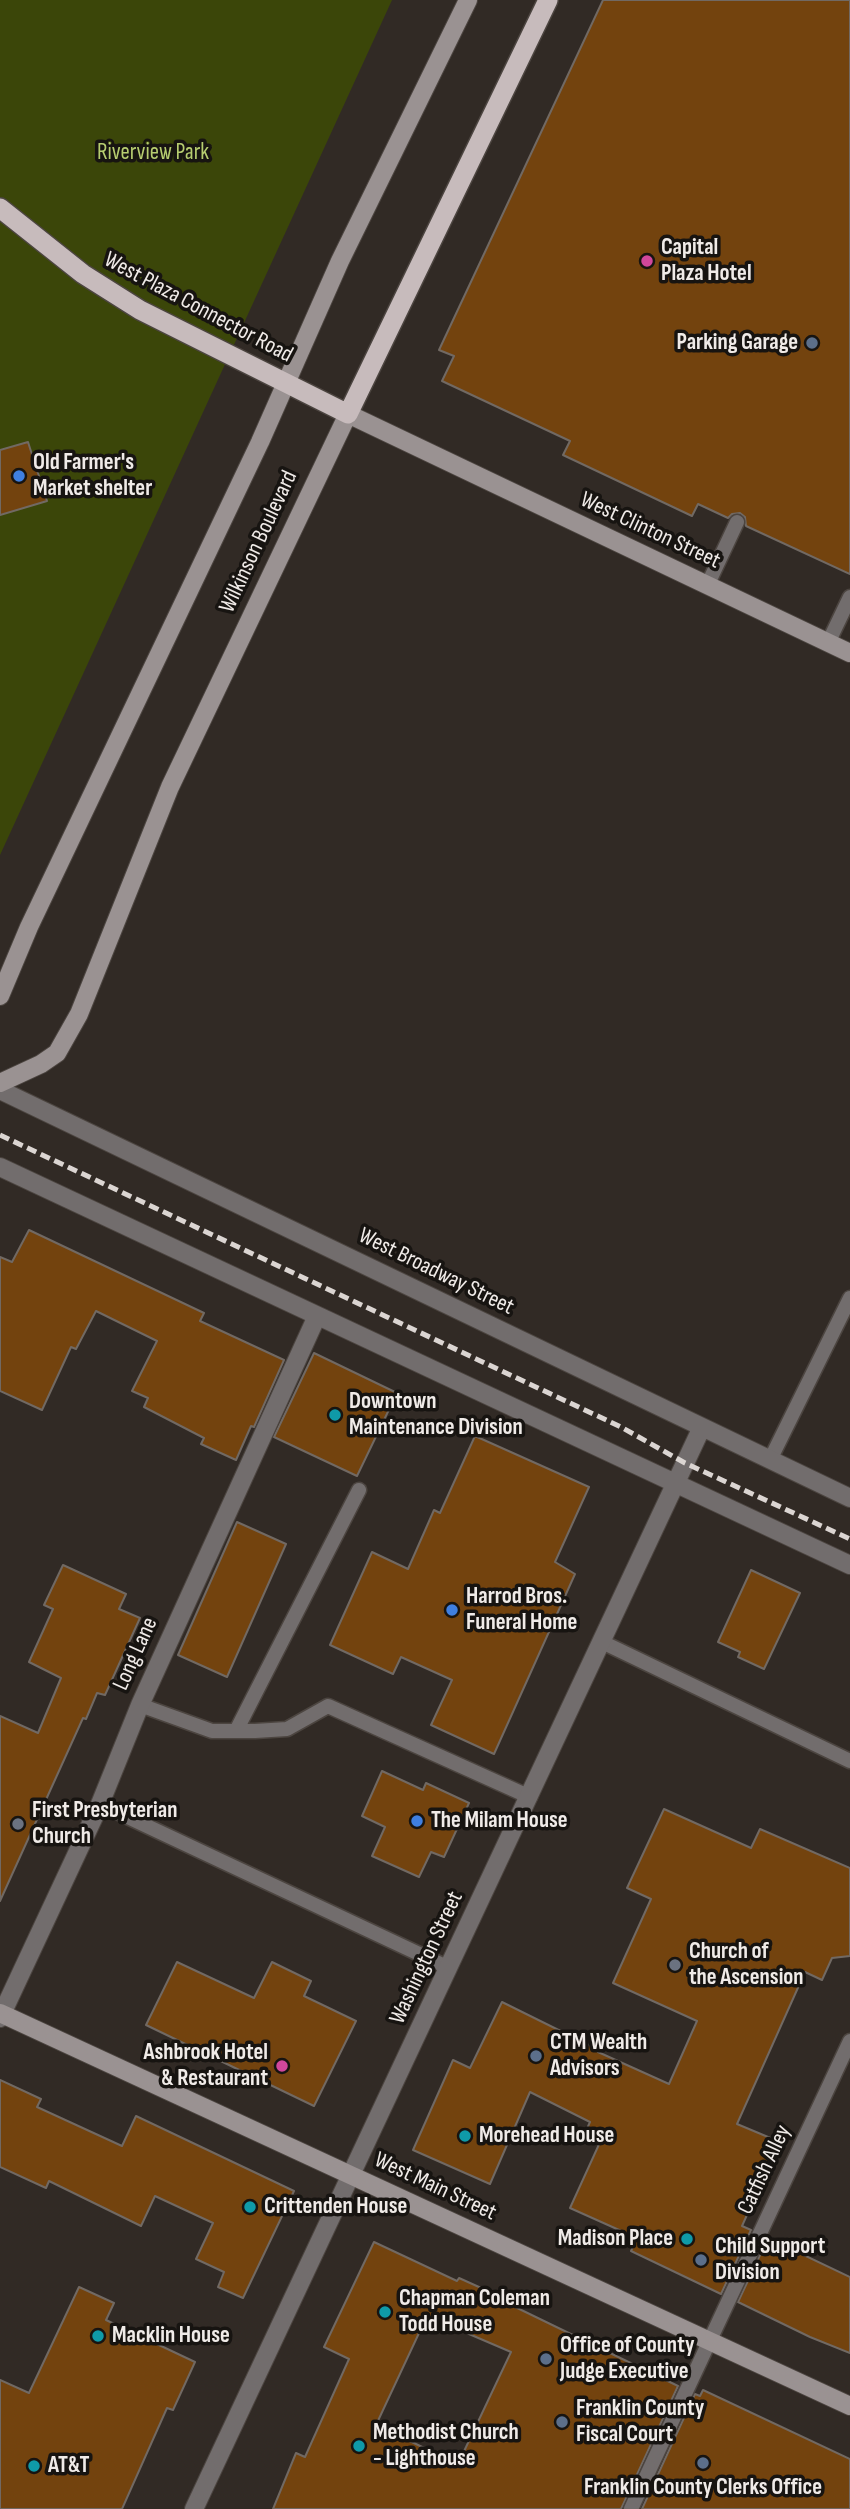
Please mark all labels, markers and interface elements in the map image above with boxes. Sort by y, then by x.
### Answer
park label: Riverview Park [97,139,209,167]
place label: Capital Plaza Hotel [661,234,752,288]
street label: West Plaza Connector Road [99,247,297,369]
marker: Capital Plaza Hotel [639,253,655,269]
place label: Parking Garage [677,329,798,357]
marker: Parking Garage [804,335,820,351]
place label: Old Farmer's Market shelter [33,449,152,503]
street label: Wilkinson Boulevard [214,467,304,617]
marker: Old Farmer's Market shelter [11,468,27,484]
street label: West Clinton Street [576,487,724,575]
street label: West Broadway Street [354,1222,518,1322]
place label: Downtown Maintenance Division [349,1388,523,1442]
marker: Downtown Maintenance Division [327,1407,343,1423]
place label: Harrod Bros. Funeral Home [466,1583,577,1637]
marker: Harrod Bros. Funeral Home [444,1602,460,1618]
street label: Long Lane [108,1613,164,1695]
place label: First Presbyterian Church [32,1797,177,1851]
place label: The Milam House [431,1807,568,1835]
marker: The Milam House [409,1813,425,1829]
marker: First Presbyterian Church [10,1816,26,1832]
street label: Washington Street [384,1887,470,2029]
place label: Church of the Ascension [689,1938,804,1992]
marker: Church of the Ascension [667,1957,683,1973]
place label: CTM Wealth Advisors [550,2029,647,2083]
place label: Ashbrook Hotel & Restaurant [143,2039,268,2093]
marker: CTM Wealth Advisors [528,2048,544,2064]
marker: Ashbrook Hotel & Restaurant [274,2058,290,2074]
street label: Catfish Alley [732,2121,798,2219]
place label: Morehead House [479,2122,614,2150]
marker: Morehead House [457,2128,473,2144]
street label: West Main Street [370,2147,500,2227]
place label: Crittenden House [264,2193,407,2221]
marker: Crittenden House [242,2199,258,2215]
place label: Madison Place [558,2225,673,2253]
marker: Madison Place [679,2231,695,2247]
place label: Child Support Division [715,2233,825,2287]
marker: Child Support Division [693,2252,709,2268]
place label: Chapman Coleman Todd House [399,2285,550,2339]
marker: Chapman Coleman Todd House [377,2304,393,2320]
place label: Macklin House [112,2322,230,2350]
marker: Macklin House [90,2328,106,2344]
place label: Office of County Judge Executive [560,2332,695,2386]
marker: Office of County Judge Executive [538,2351,554,2367]
place label: Franklin County Fiscal Court [576,2395,704,2449]
marker: Franklin County Fiscal Court [554,2414,570,2430]
place label: Methodist Church - Lighthouse [373,2419,519,2473]
marker: Methodist Church - Lighthouse [351,2438,367,2454]
place label: AT&T [48,2452,89,2480]
marker: Franklin County Clerks Office [695,2455,711,2471]
marker: AT&T [26,2458,42,2474]
place label: Franklin County Clerks Office [584,2474,822,2502]

